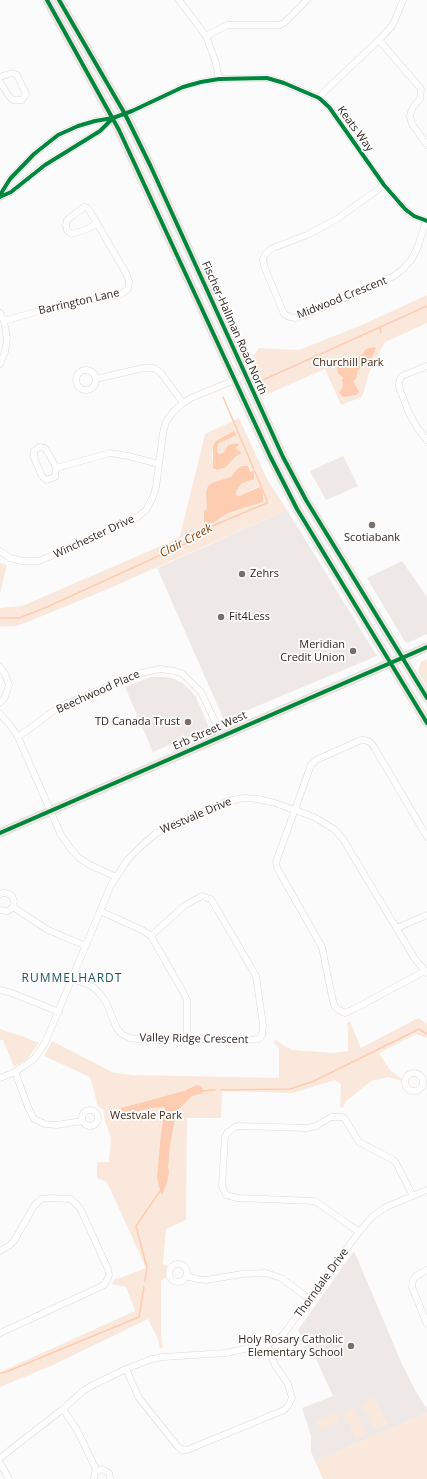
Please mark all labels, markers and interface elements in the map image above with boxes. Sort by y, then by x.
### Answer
street label: Keats Way [334,104,376,154]
street label: Fischer-Hallman Road North [199,259,269,397]
street label: Midwood Crescent [295,274,389,322]
street label: Barrington Lane [37,286,121,318]
park label: Churchill Park [312,356,384,370]
street label: Winchester Drive [52,513,136,561]
marker: Scotiabank [367,520,377,530]
water label: Clair Creek [157,521,215,561]
place label: Scotiabank [344,531,400,545]
place label: Zehrs [250,567,279,581]
marker: Zehrs [237,569,247,579]
place label: Fit4Less [229,610,270,624]
marker: Fit4Less [216,612,226,622]
place label: Meridian Credit Union [280,638,345,664]
marker: Meridian Credit Union [348,646,358,656]
street label: Beechwood Place [54,668,142,716]
street label: Erb Street West [171,709,249,753]
place label: TD Canada Trust [95,715,180,729]
marker: TD Canada Trust [183,717,193,727]
street label: Westvale Drive [159,795,233,837]
district label: RUMMELHARDT [22,972,122,986]
street label: Valley Ridge Crescent [139,1031,249,1047]
park label: Westvale Park [110,1109,182,1123]
street label: Thorndale Drive [292,1246,352,1320]
place label: Holy Rosary Catholic Elementary School [238,1333,343,1359]
marker: Holy Rosary Catholic Elementary School [346,1341,356,1351]

